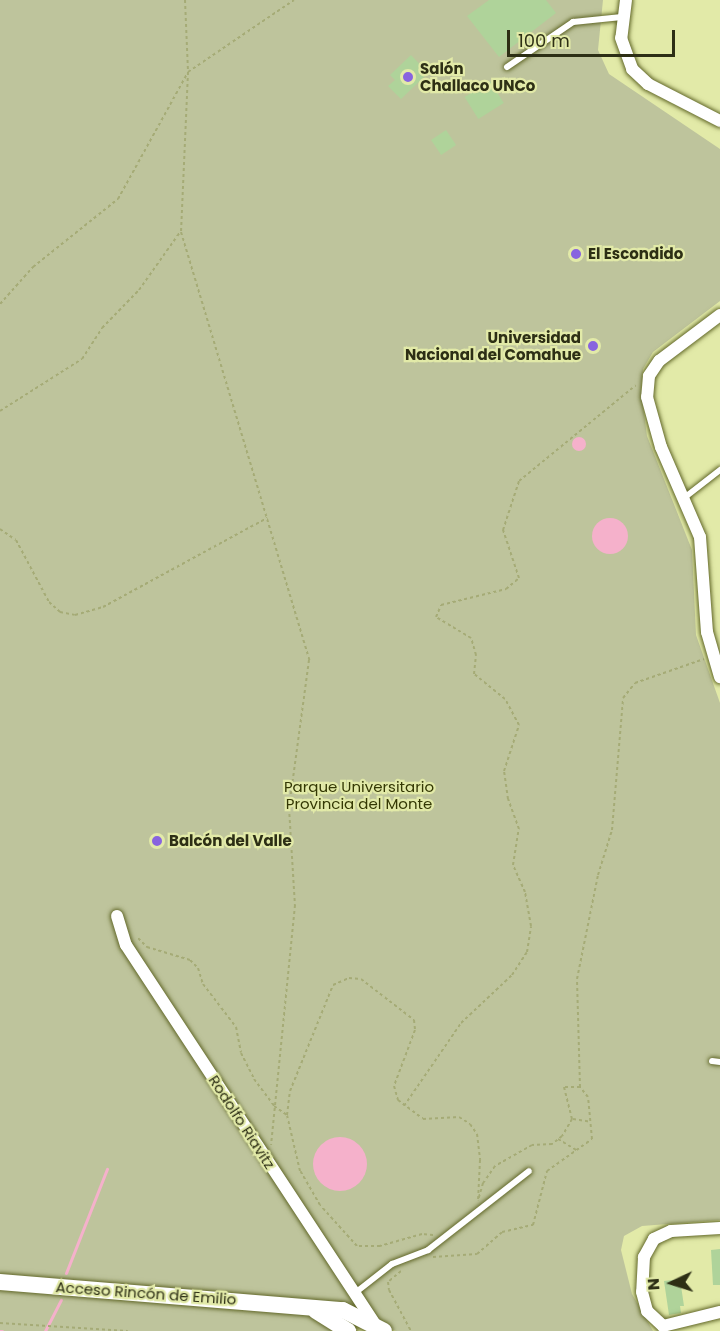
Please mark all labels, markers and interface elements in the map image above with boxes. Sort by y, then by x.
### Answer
scale bar [510,18,678,56]
text: 100 m [518,28,570,53]
place label: Salón Challaco UNCo [420,59,535,94]
marker: Salón Challaco UNCo [401,70,415,84]
place label: El Escondido [588,245,683,263]
marker: El Escondido [569,247,583,261]
place label: Universidad Nacional del Comahue [405,328,581,363]
marker: Universidad Nacional del Comahue [586,339,600,353]
park label: Parque Universitario Provincia del Monte [284,777,434,812]
place label: Balcón del Valle [169,832,292,850]
marker: Balcón del Valle [150,834,164,848]
street label: Rodolfo Riavitz [205,1072,279,1172]
north arrow [642,1253,702,1313]
text: N [642,1277,665,1291]
street label: Acceso Rincón de Emilio [55,1278,237,1308]

